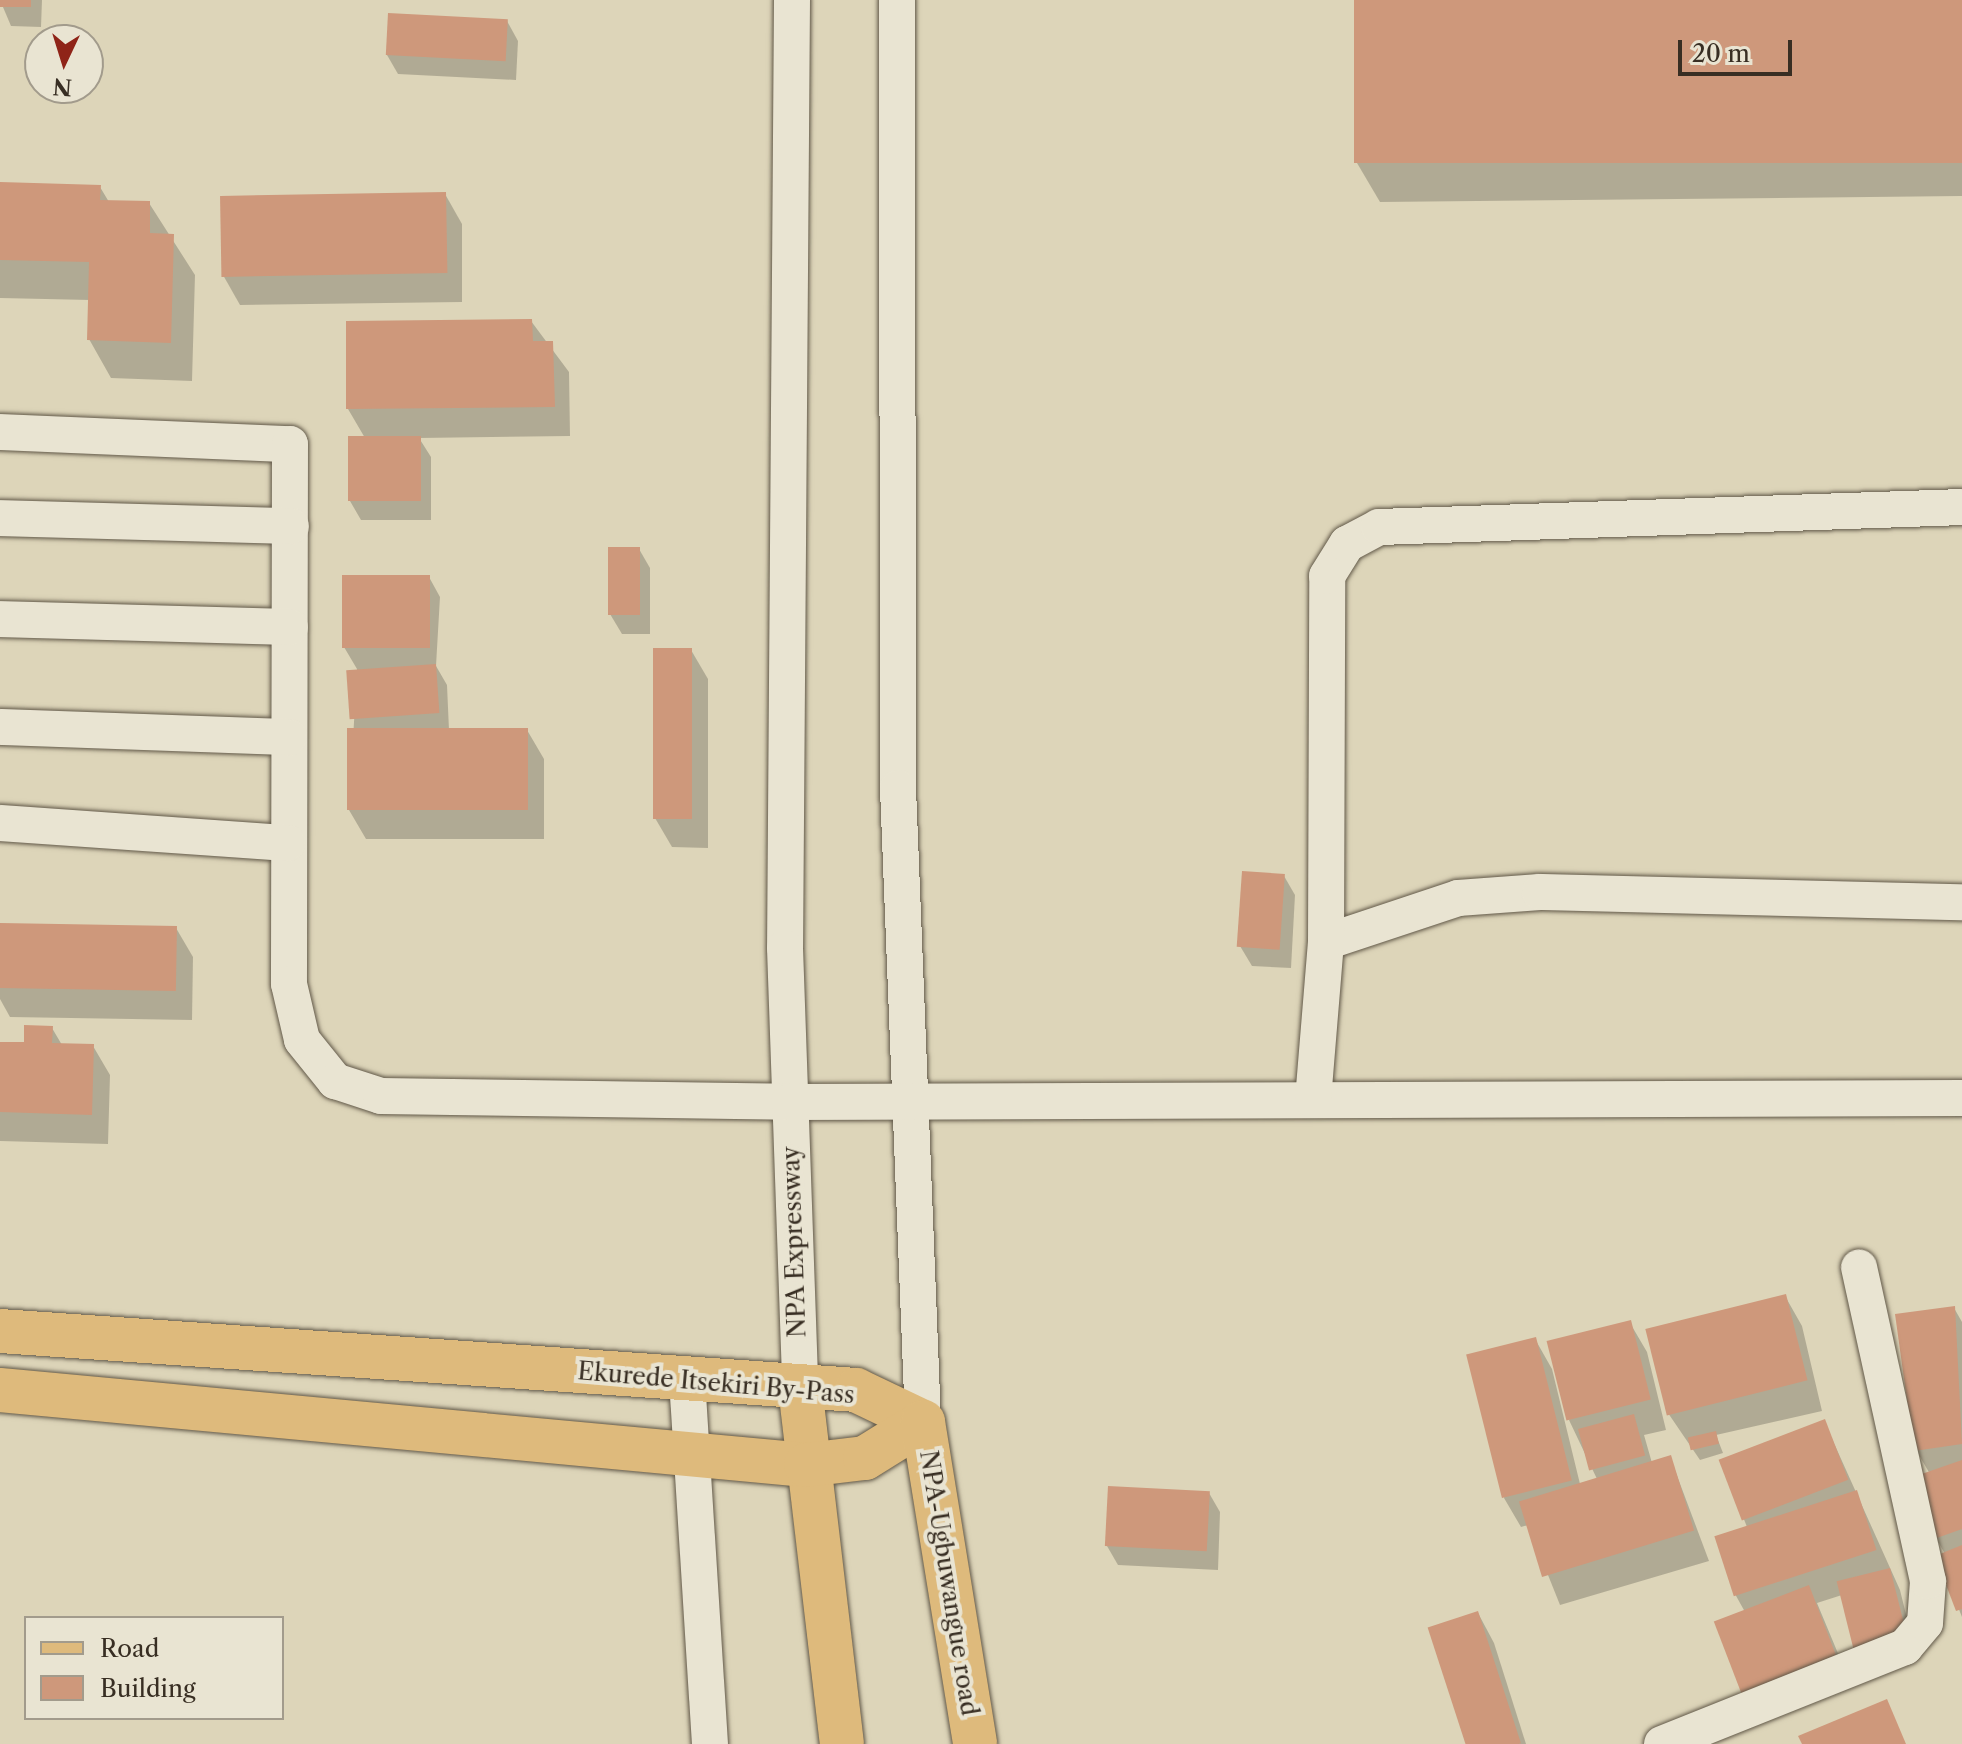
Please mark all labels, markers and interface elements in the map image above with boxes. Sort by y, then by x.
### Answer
north arrow [24,24,104,104]
scale bar [1682,24,1796,74]
text: 20 m [1692,39,1750,68]
text: N [52,72,73,101]
street label: NPA Expressway [776,1145,812,1339]
street label: Ekurede Itsekiri By-Pass [576,1357,856,1409]
street label: NPA-Ugbuwangue road [914,1448,984,1718]
legend [24,1616,284,1720]
text: Road [100,1634,159,1663]
text: Building [100,1674,196,1703]

